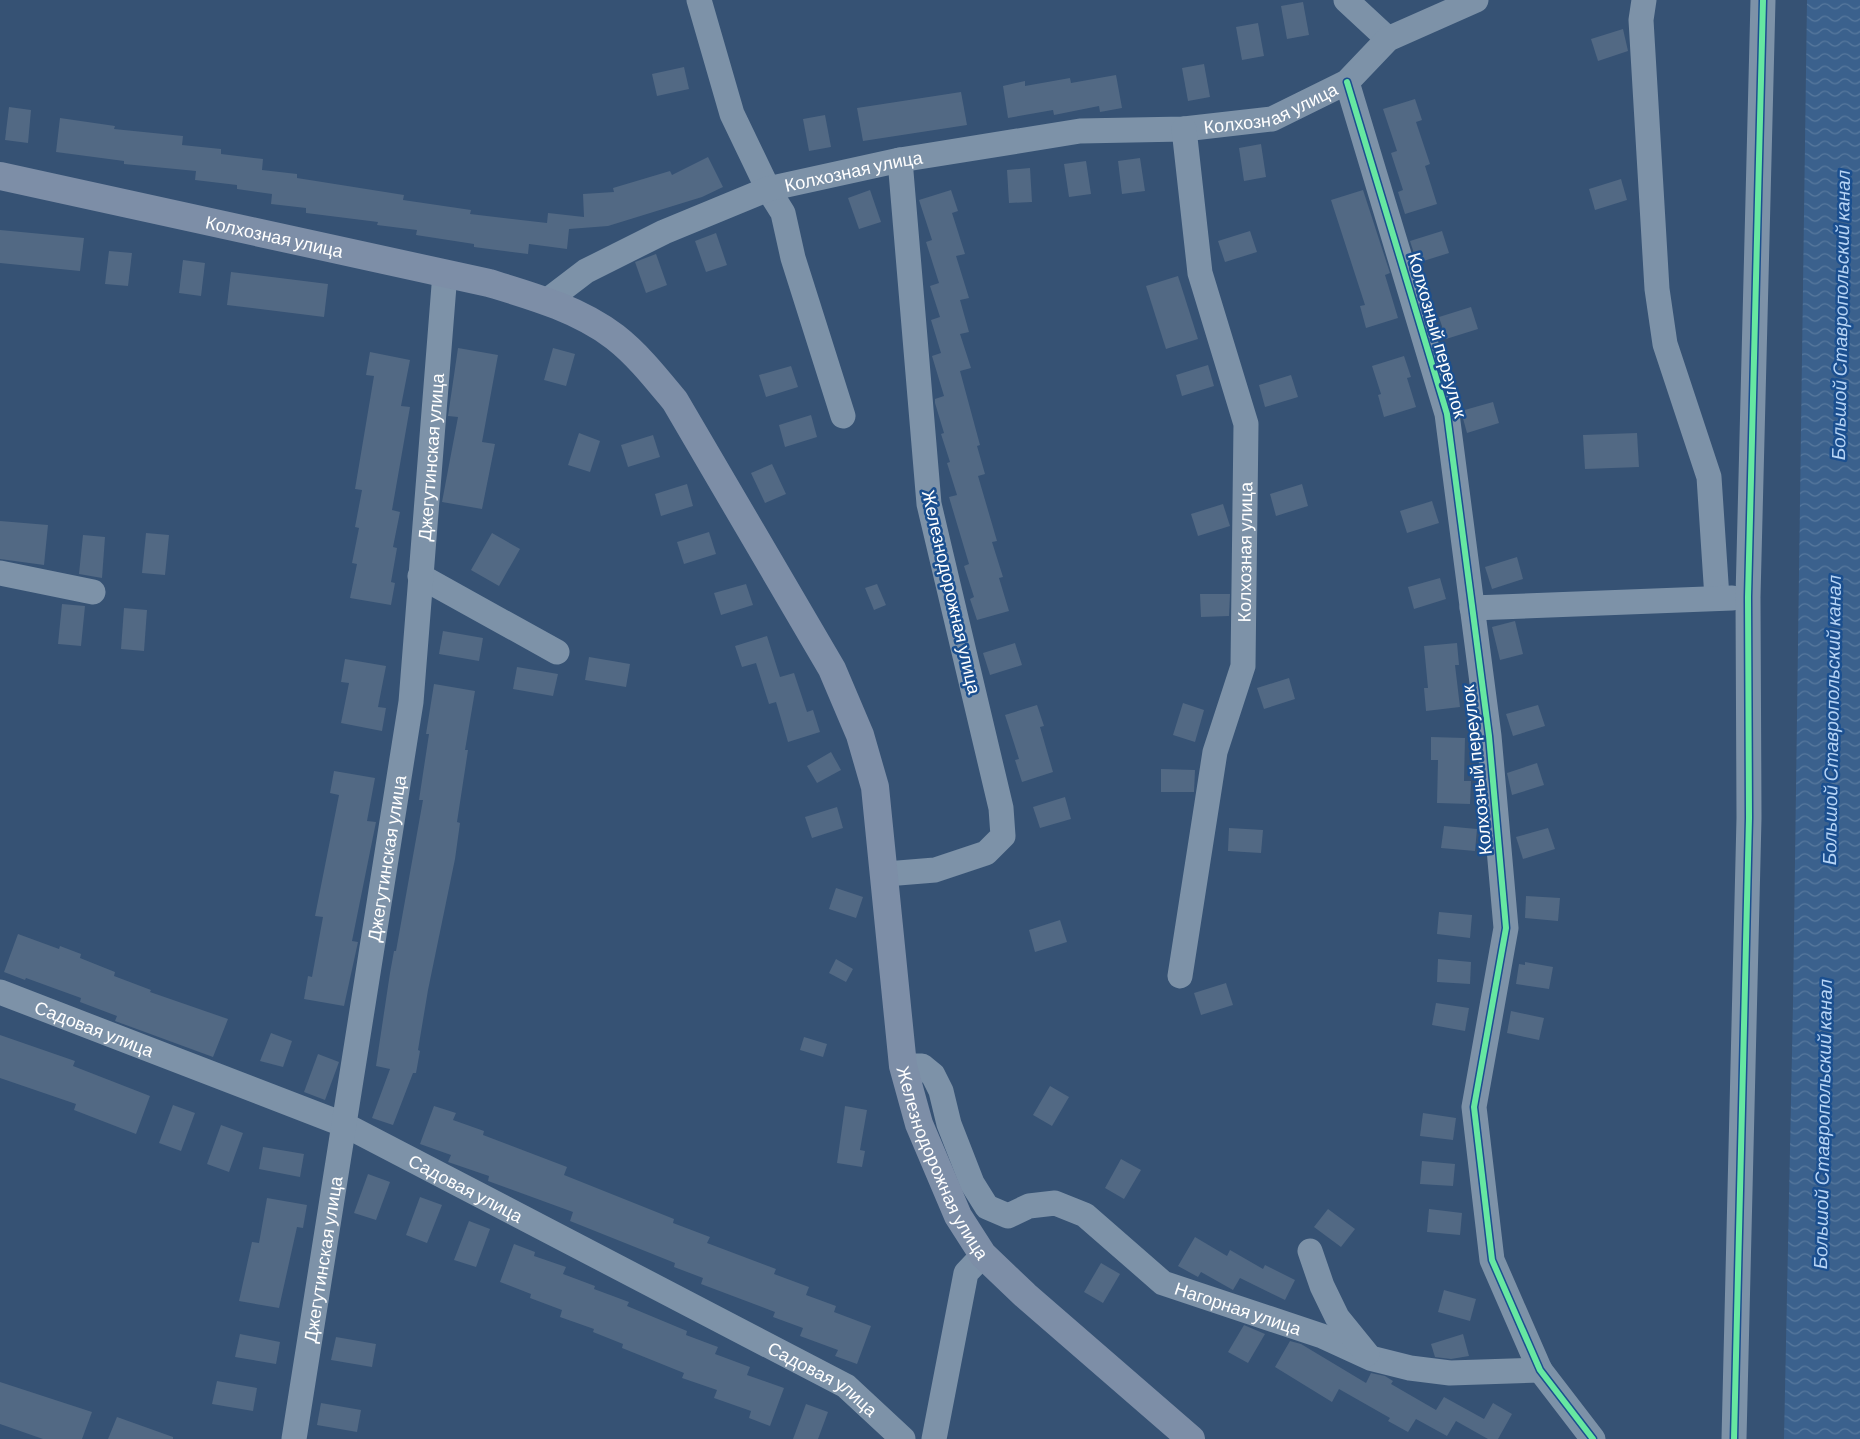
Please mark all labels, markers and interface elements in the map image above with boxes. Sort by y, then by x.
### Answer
street label: Колхозная улица [1202,77,1342,138]
street label: Колхозная улица [783,145,925,196]
water label: Большой Ставропольский канал [1826,169,1854,460]
street label: Колхозная улица [204,210,346,262]
street label: Колхозный переулок [1404,250,1472,420]
street label: Джегутинская улица [413,371,448,542]
street label: Колхозная улица [1233,481,1256,622]
street label: Железнодорожная улица [918,488,986,697]
water label: Большой Ставропольский канал [1817,574,1845,865]
street label: Колхозный переулок [1456,684,1496,856]
street label: Джегутинская улица [362,772,410,943]
water label: Большой Ставропольский канал [1808,978,1836,1269]
street label: Садовая улица [31,995,158,1062]
street label: Железнодорожная улица [892,1063,994,1264]
street label: Садовая улица [405,1149,528,1227]
street label: Джегутинская улица [298,1173,347,1344]
street label: Нагорная улица [1172,1277,1305,1340]
street label: Садовая улица [764,1336,883,1422]

